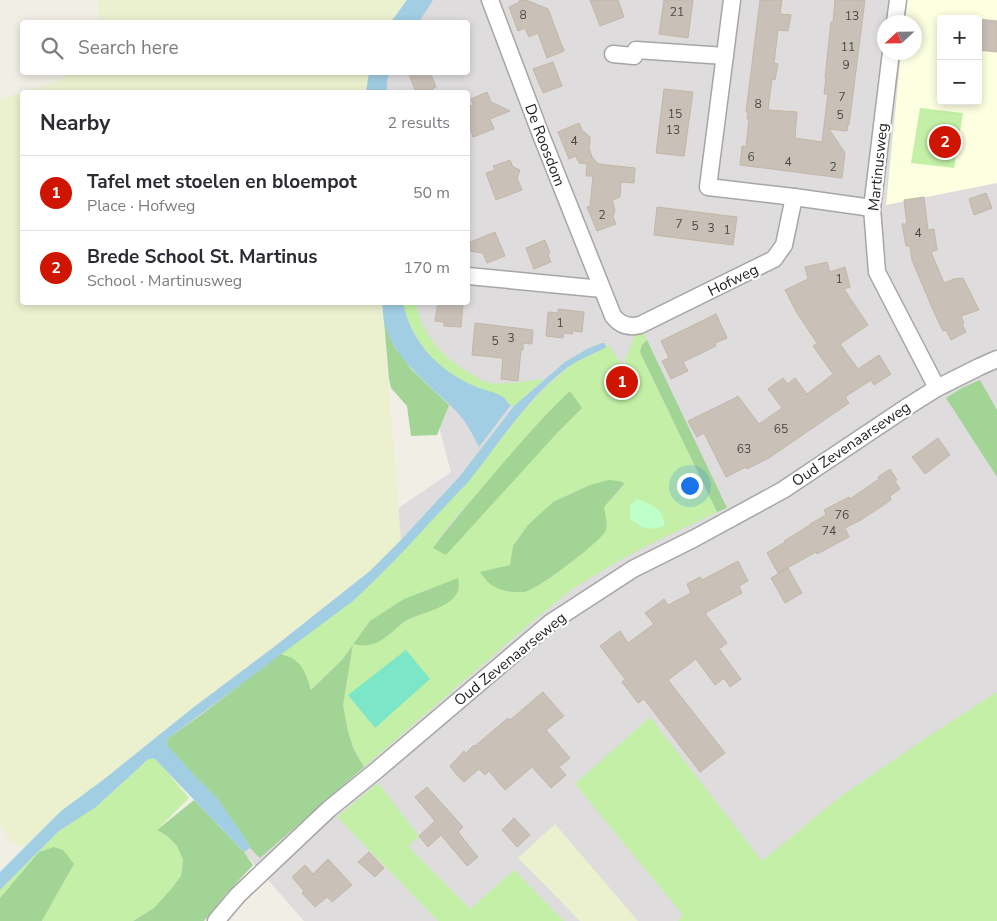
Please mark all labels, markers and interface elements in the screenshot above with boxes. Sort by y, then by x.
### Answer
house number: 21 [670,4,684,20]
house number: 8 [519,7,527,23]
house number: 13 [845,8,859,24]
north arrow [877,15,922,60]
map controls [937,15,982,105]
button: + [937,15,982,60]
search box [20,20,470,75]
icon: search [38,34,66,62]
text: Search here [78,35,179,61]
house number: 11 [841,39,855,55]
house number: 9 [842,57,850,73]
button: − [937,60,982,105]
house number: 7 [838,89,846,105]
house number: 8 [754,96,762,112]
street label: De Roosdom [520,101,570,189]
house number: 15 [668,106,682,122]
house number: 5 [836,107,844,123]
text: Nearby [40,109,110,137]
text: 2 results [388,112,450,134]
house number: 13 [666,122,680,138]
street label: Martinusweg [863,122,893,212]
pin: 2 [929,123,961,161]
house number: 4 [570,133,578,149]
house number: 6 [747,149,755,165]
house number: 4 [784,154,792,170]
house number: 2 [829,159,837,175]
text: Tafel met stoelen en bloempot [87,169,357,195]
text: 1 [51,182,61,204]
text: 50 m [413,182,450,204]
text: Place · Hofweg [87,195,195,217]
house number: 2 [598,207,606,223]
house number: 7 [675,216,683,232]
house number: 5 [691,218,699,234]
house number: 3 [707,220,715,236]
house number: 1 [723,222,731,238]
house number: 4 [914,225,922,241]
text: Brede School St. Martinus [87,244,317,270]
text: 2 [51,257,61,279]
text: 170 m [403,257,450,279]
street label: Hofweg [704,259,762,301]
text: School · Martinusweg [87,270,242,292]
house number: 1 [835,271,843,287]
house number: 1 [556,315,564,331]
house number: 3 [507,330,515,346]
house number: 5 [491,333,499,349]
pin: 1 [606,363,638,401]
street label: Oud Zevenaarseweg [788,397,914,491]
house number: 65 [774,421,788,437]
house number: 63 [737,441,751,457]
your location [677,473,703,499]
house number: 76 [835,507,849,523]
house number: 74 [822,523,836,539]
street label: Oud Zevenaarseweg [450,608,570,710]

